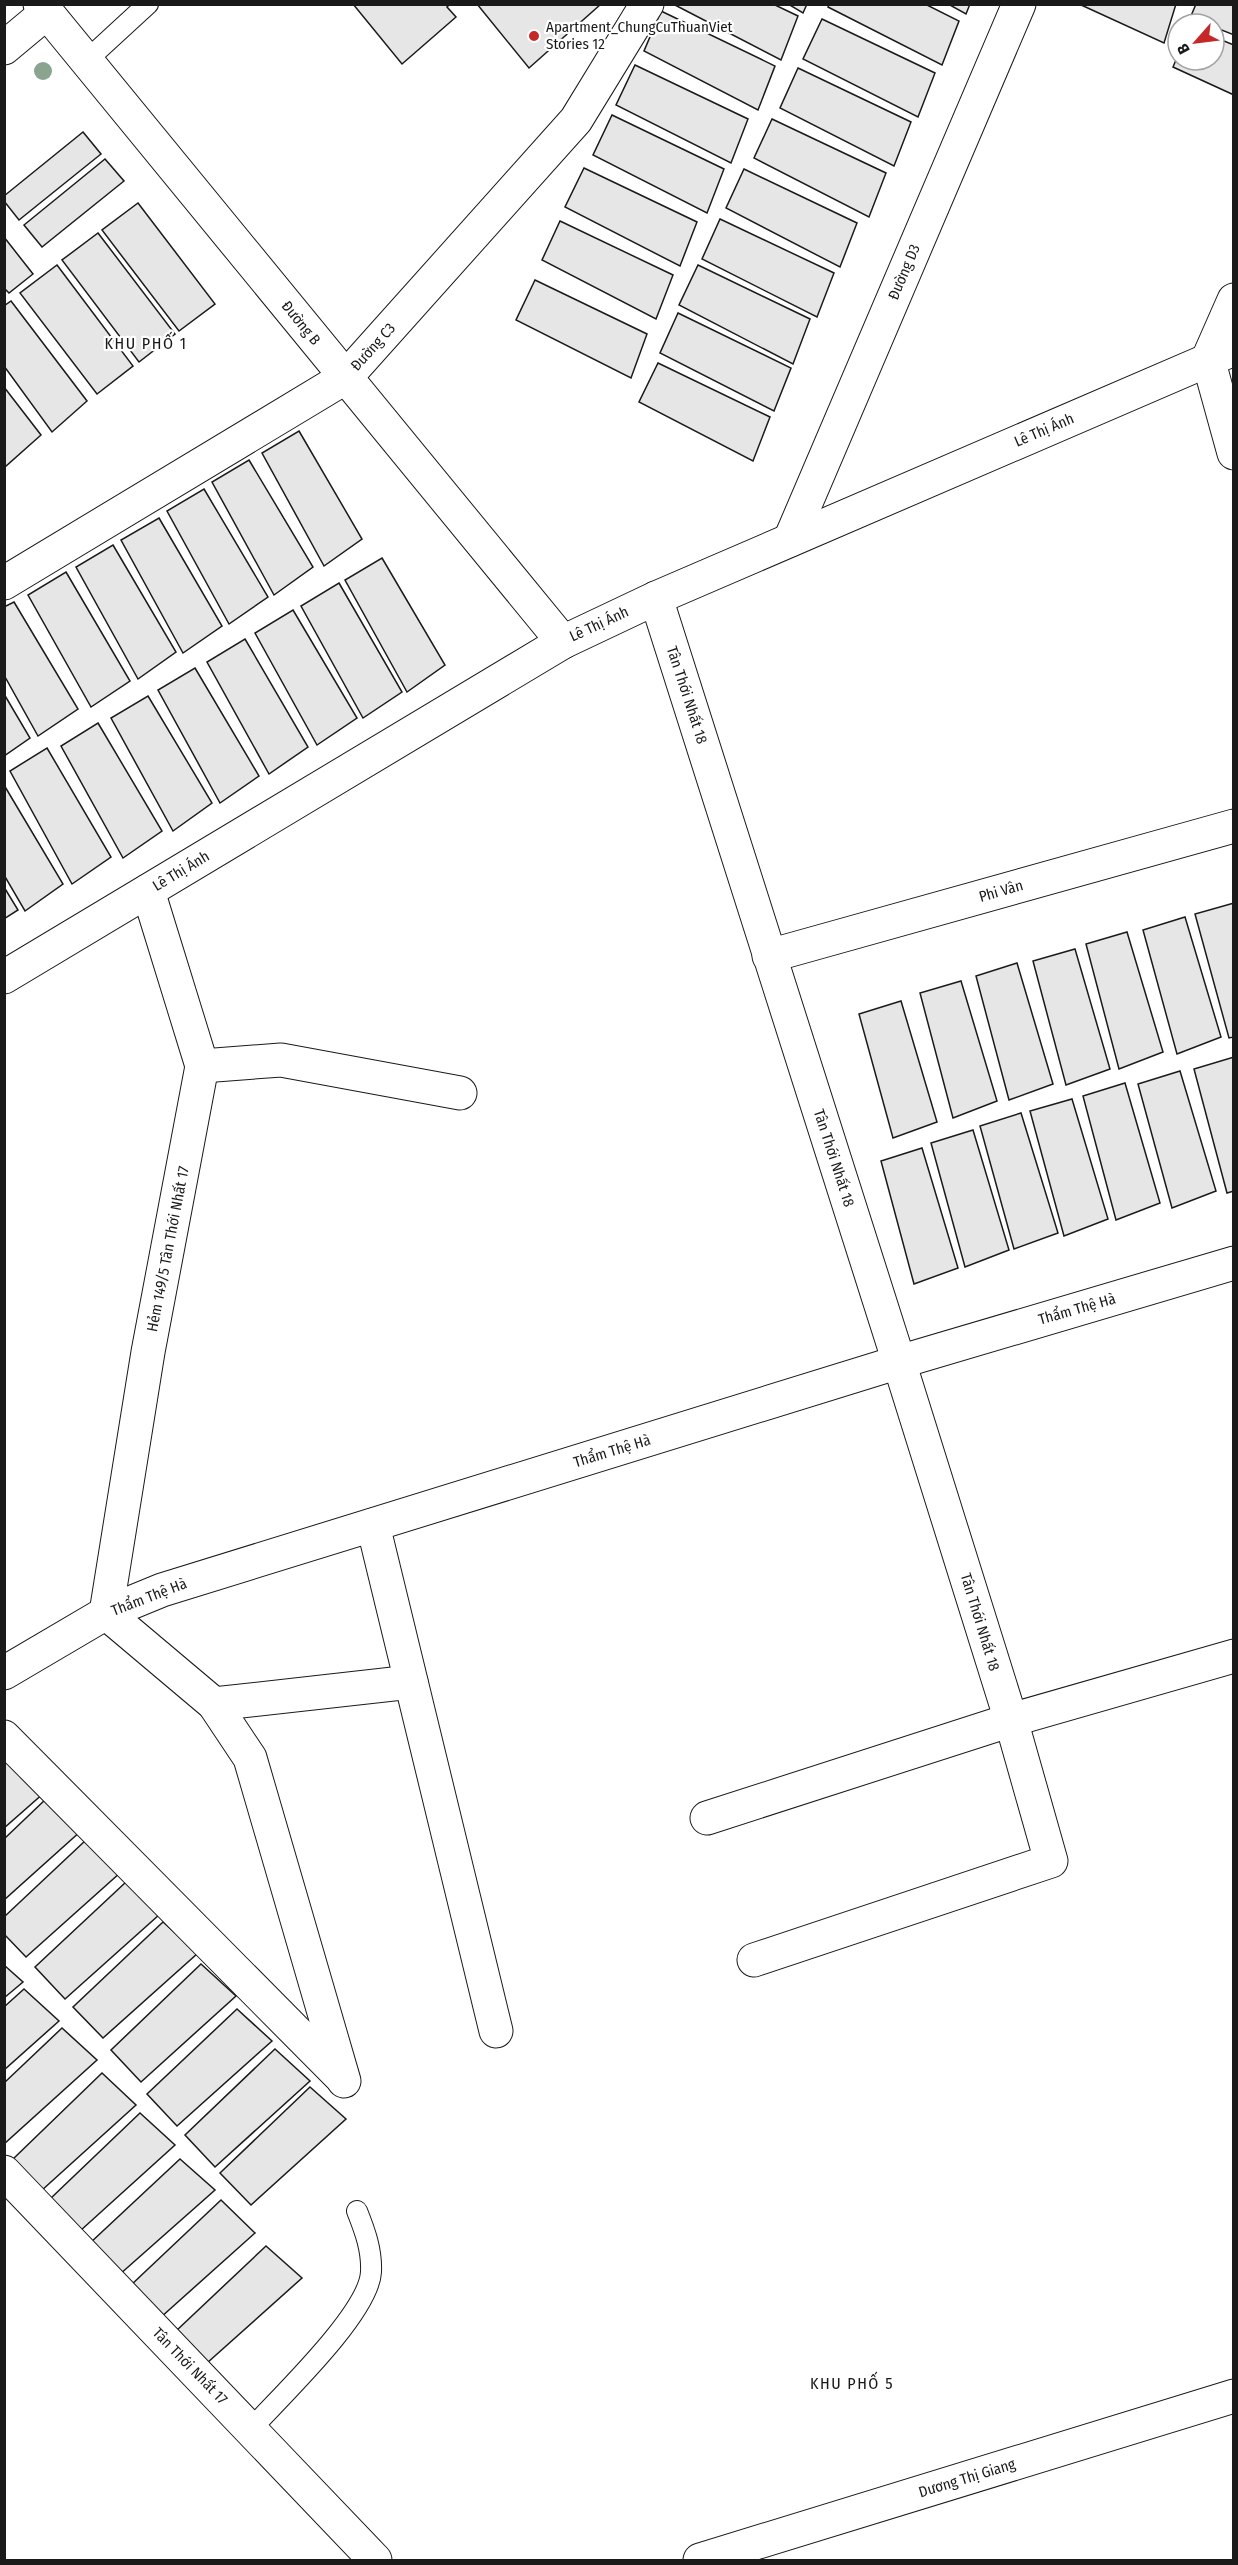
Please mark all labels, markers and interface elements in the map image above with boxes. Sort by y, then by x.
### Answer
north arrow [1166,12,1226,72]
place label: Apartment_ChungCuThuanViet Stories 12 [546,18,733,53]
marker: Apartment_ChungCuThuanViet Stories 12 [527,29,541,43]
text: B [1173,40,1194,57]
street label: Đường D3 [884,241,924,303]
street label: Đường B [278,297,324,349]
street label: Đường C3 [347,319,399,375]
district label: KHU PHỐ 1 [105,331,187,353]
street label: Lê Thị Ánh [1011,409,1077,451]
street label: Lê Thị Ánh [567,603,631,645]
street label: Tân Thới Nhất 18 [663,644,711,746]
street label: Lê Thị Ánh [149,847,213,895]
street label: Phi Vân [977,876,1025,906]
street label: Tân Thới Nhất 18 [810,1107,858,1209]
street label: Hẻm 149/5 Tân Thới Nhất 17 [143,1165,193,1333]
street label: Thẩm Thệ Hà [1036,1289,1118,1329]
street label: Thẩm Thệ Hà [571,1431,653,1471]
street label: Tân Thới Nhất 18 [957,1571,1003,1673]
street label: Thẩm Thệ Hà [109,1574,189,1620]
street label: Tân Thới Nhất 17 [149,2324,231,2408]
district label: KHU PHỐ 5 [810,2371,894,2393]
street label: Dương Thị Giang [916,2455,1018,2501]

